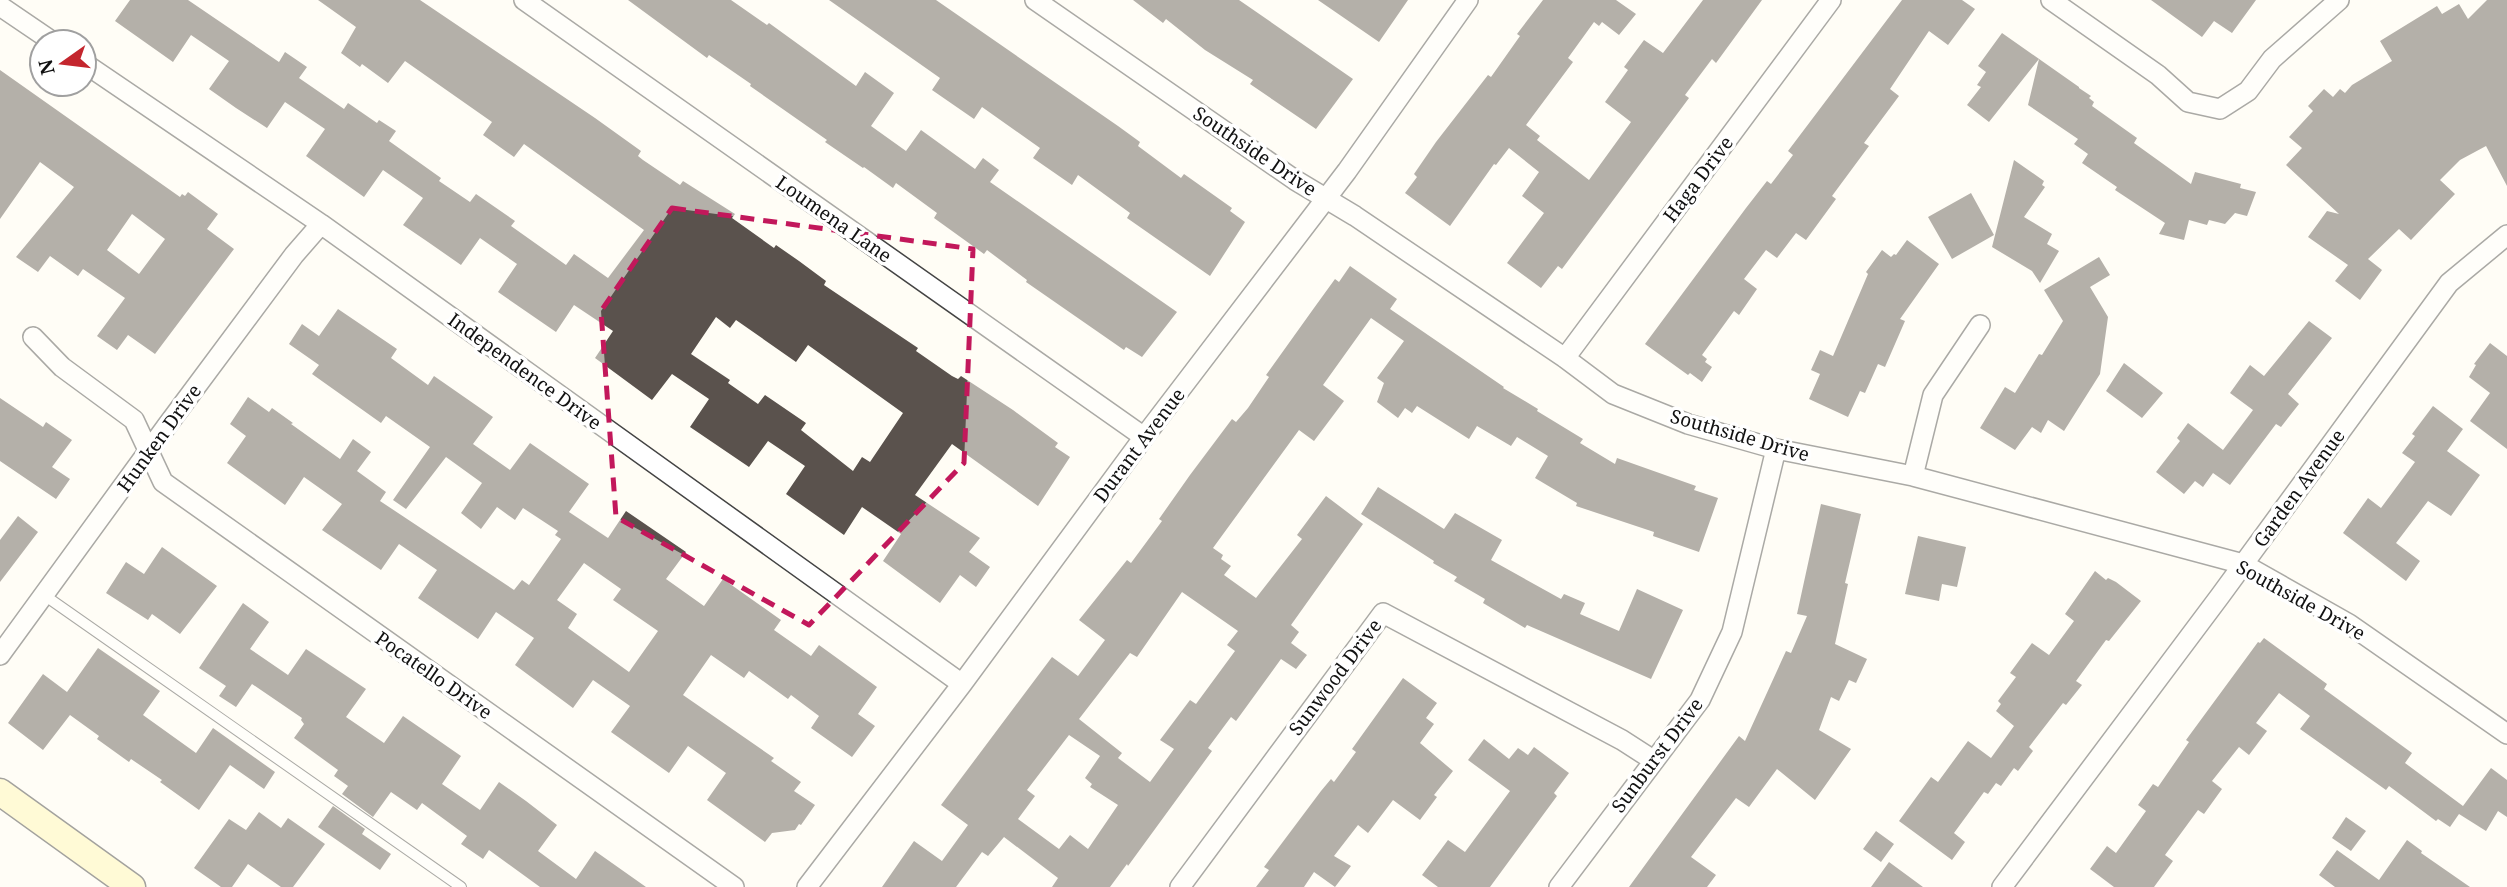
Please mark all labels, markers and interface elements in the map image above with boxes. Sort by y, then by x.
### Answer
north arrow [28,28,98,98]
text: N [32,57,61,78]
street label: Southside Drive [1188,100,1322,202]
street label: Haga Drive [1657,131,1739,227]
street label: Loumena Lane [771,169,897,269]
street label: Independence Drive [443,306,607,436]
street label: Hunken Drive [111,379,207,497]
street label: Durant Avenue [1087,382,1191,508]
street label: Southside Drive [1667,403,1813,467]
street label: Garden Avenue [2247,424,2351,552]
street label: Southside Drive [2232,554,2370,646]
street label: Sunwood Drive [1283,613,1387,741]
street label: Pocatello Drive [370,625,498,725]
street label: Sunburst Drive [1605,692,1709,818]

